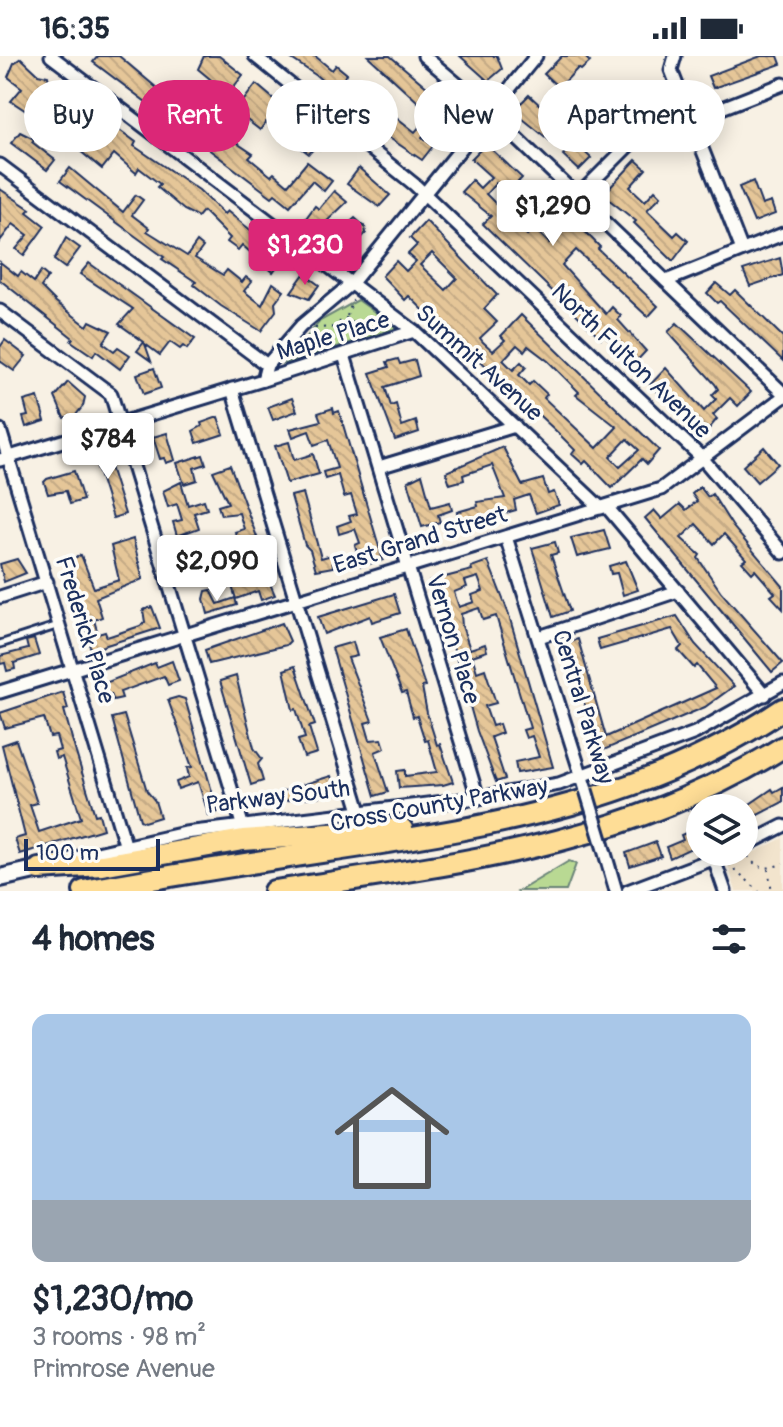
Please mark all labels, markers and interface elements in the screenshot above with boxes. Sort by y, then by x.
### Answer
text: 16:35 [40,10,110,47]
chip: Buy [24,80,122,152]
chip: Rent [138,80,250,152]
chip: Filters [266,80,398,152]
chip: New [414,80,522,152]
chip: Apartment [538,80,725,152]
pin: $1,290 [488,180,618,248]
text: $1,290 [515,190,591,222]
pin: $1,230 [240,219,370,287]
text: $1,230 [267,229,343,261]
street label: North Fulton Avenue [545,277,717,445]
street label: Summit Avenue [410,298,549,428]
street label: Maple Place [273,305,393,367]
pin: $784 [61,413,155,481]
text: $784 [80,423,136,455]
street label: East Grand Street [330,500,511,580]
pin: $2,090 [152,535,282,603]
text: $2,090 [175,545,259,577]
street label: Frederick Place [49,553,121,707]
street label: Vernon Place [419,570,487,708]
street label: Central Parkway [546,627,620,787]
street label: Cross County Parkway [328,772,550,838]
street label: Parkway South [204,774,352,820]
map controls [686,794,758,866]
button: layers [686,794,758,866]
scale bar [24,835,160,871]
text: 100 m [36,839,99,867]
icon: filters [707,917,751,961]
text: 4 homes [32,918,154,961]
icon: home [320,1066,464,1210]
text: $1,230/mo [32,1278,193,1321]
text: 3 rooms · 98 m² [32,1321,206,1353]
text: Primrose Avenue [32,1353,215,1385]

